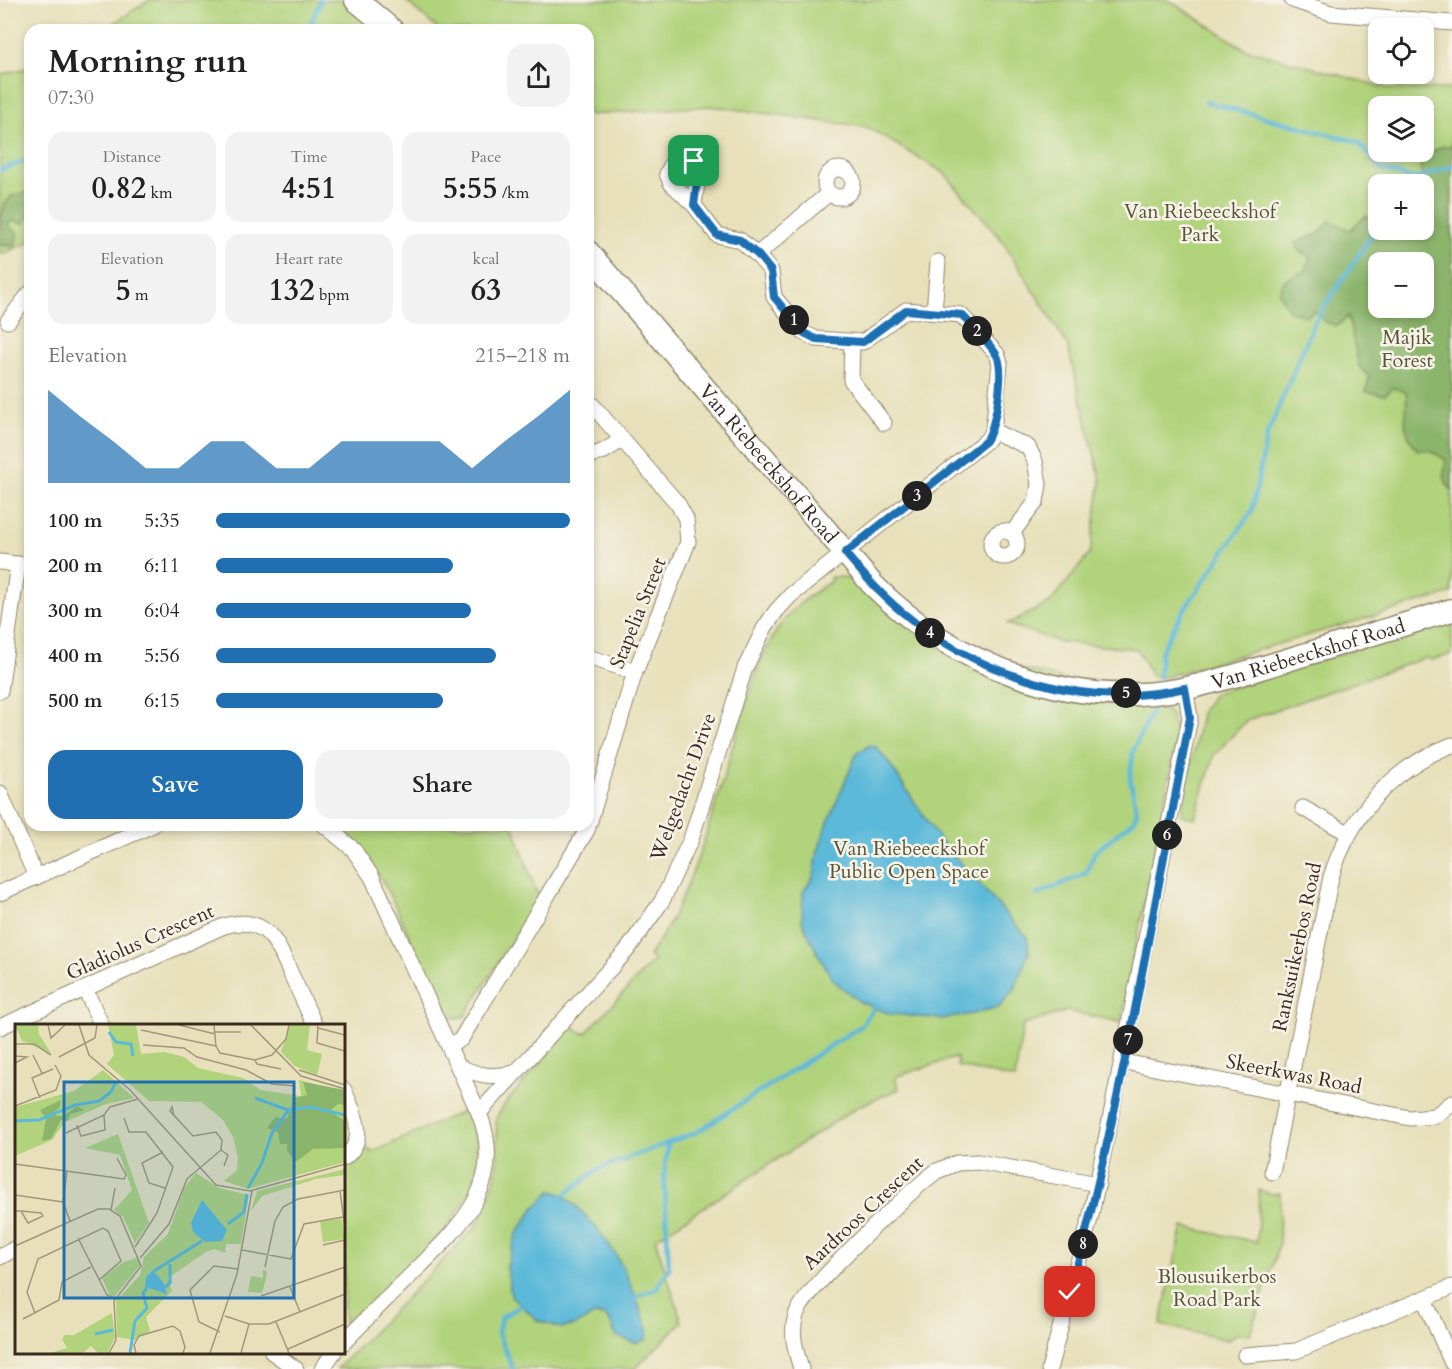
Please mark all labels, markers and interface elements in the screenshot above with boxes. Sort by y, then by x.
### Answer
map controls [1368,18,1434,318]
button: locate [1368,18,1434,84]
text: Morning run [48,39,248,84]
button: share [507,44,570,107]
text: 07:30 [48,84,94,111]
button: layers [1368,96,1434,162]
pin [668,135,719,186]
icon: arrive [677,144,710,177]
text: Distance [103,146,161,168]
text: Time [290,146,328,168]
text: Pace [471,146,501,168]
text: 0.82 [91,168,146,209]
text: 4:51 [282,168,336,209]
text: 5:55 [443,168,498,209]
button: + [1368,174,1434,240]
text: km [146,182,173,204]
text: /km [498,182,529,204]
park label: Van Riebeeckshof Park [1124,198,1279,248]
text: Elevation [100,248,164,270]
text: Heart rate [275,248,343,270]
text: kcal [473,248,499,270]
button: − [1368,252,1434,318]
text: 5 [115,270,131,311]
text: 132 [268,270,315,311]
text: 63 [471,270,501,311]
text: m [131,284,149,306]
text: bpm [315,284,350,306]
pin: 1 [779,305,809,335]
text: 1 [790,309,798,331]
pin: 2 [962,316,992,346]
text: 2 [973,320,981,342]
park label: Majik Forest [1381,324,1433,374]
text: Elevation [48,342,127,369]
text: 215–218 m [475,342,570,369]
street label: Van Riebeeckshof Road [693,378,845,549]
pin: 3 [902,481,932,511]
text: 3 [913,485,921,507]
text: 100 m [48,507,103,534]
text: 5:35 [144,507,180,534]
text: 200 m [48,552,103,579]
text: 6:11 [144,552,180,579]
street label: Stapelia Street [603,553,673,673]
text: 300 m [48,597,103,624]
text: 6:04 [144,597,180,624]
street label: Van Riebeeckshof Road [1208,612,1408,695]
pin: 4 [915,618,945,648]
text: 4 [926,622,934,644]
text: 400 m [48,642,103,669]
text: 5:56 [144,642,180,669]
pin: 5 [1111,678,1141,708]
text: 5 [1122,682,1130,704]
text: 500 m [48,687,103,714]
text: 6:15 [144,687,180,714]
street label: Welgedacht Drive [643,709,722,866]
button: Save [48,750,303,819]
button: Share [315,750,570,819]
pin: 6 [1152,820,1182,850]
text: 6 [1163,824,1171,846]
park label: Van Riebeeckshof Public Open Space [829,835,989,885]
street label: Ranksuikerbos Road [1266,859,1328,1034]
street label: Gladiolus Crescent [62,897,219,987]
inset map [15,1024,345,1354]
pin: 7 [1113,1025,1143,1055]
text: 7 [1124,1029,1132,1051]
street label: Skeerkwas Road [1224,1048,1364,1100]
street label: Aardroos Crescent [797,1149,930,1276]
pin: 8 [1068,1229,1098,1259]
text: 8 [1079,1233,1087,1255]
park label: Blousuikerbos Road Park [1157,1263,1277,1313]
pin [1044,1266,1095,1317]
icon: check [1053,1275,1086,1308]

